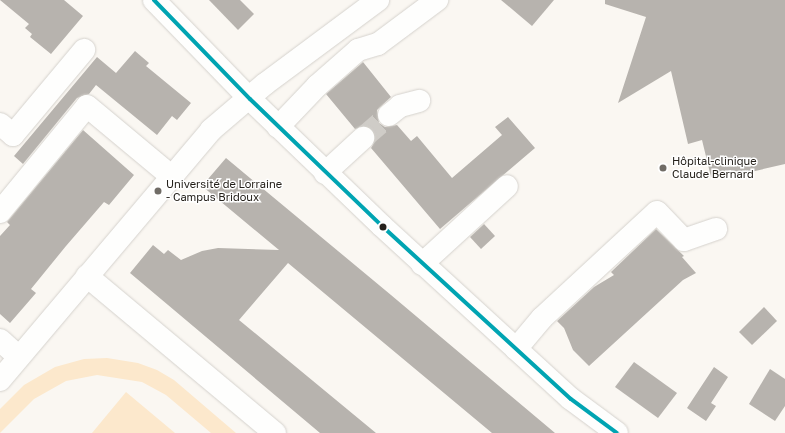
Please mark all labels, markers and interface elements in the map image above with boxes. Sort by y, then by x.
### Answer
place label: Hôpital-clinique Claude Bernard [672,155,757,181]
marker: Hôpital-clinique Claude Bernard [657,162,669,174]
place label: Université de Lorraine - Campus Bridoux [166,178,282,204]
marker: Université de Lorraine - Campus Bridoux [153,186,163,196]
unlabelled marker [378,222,388,232]

